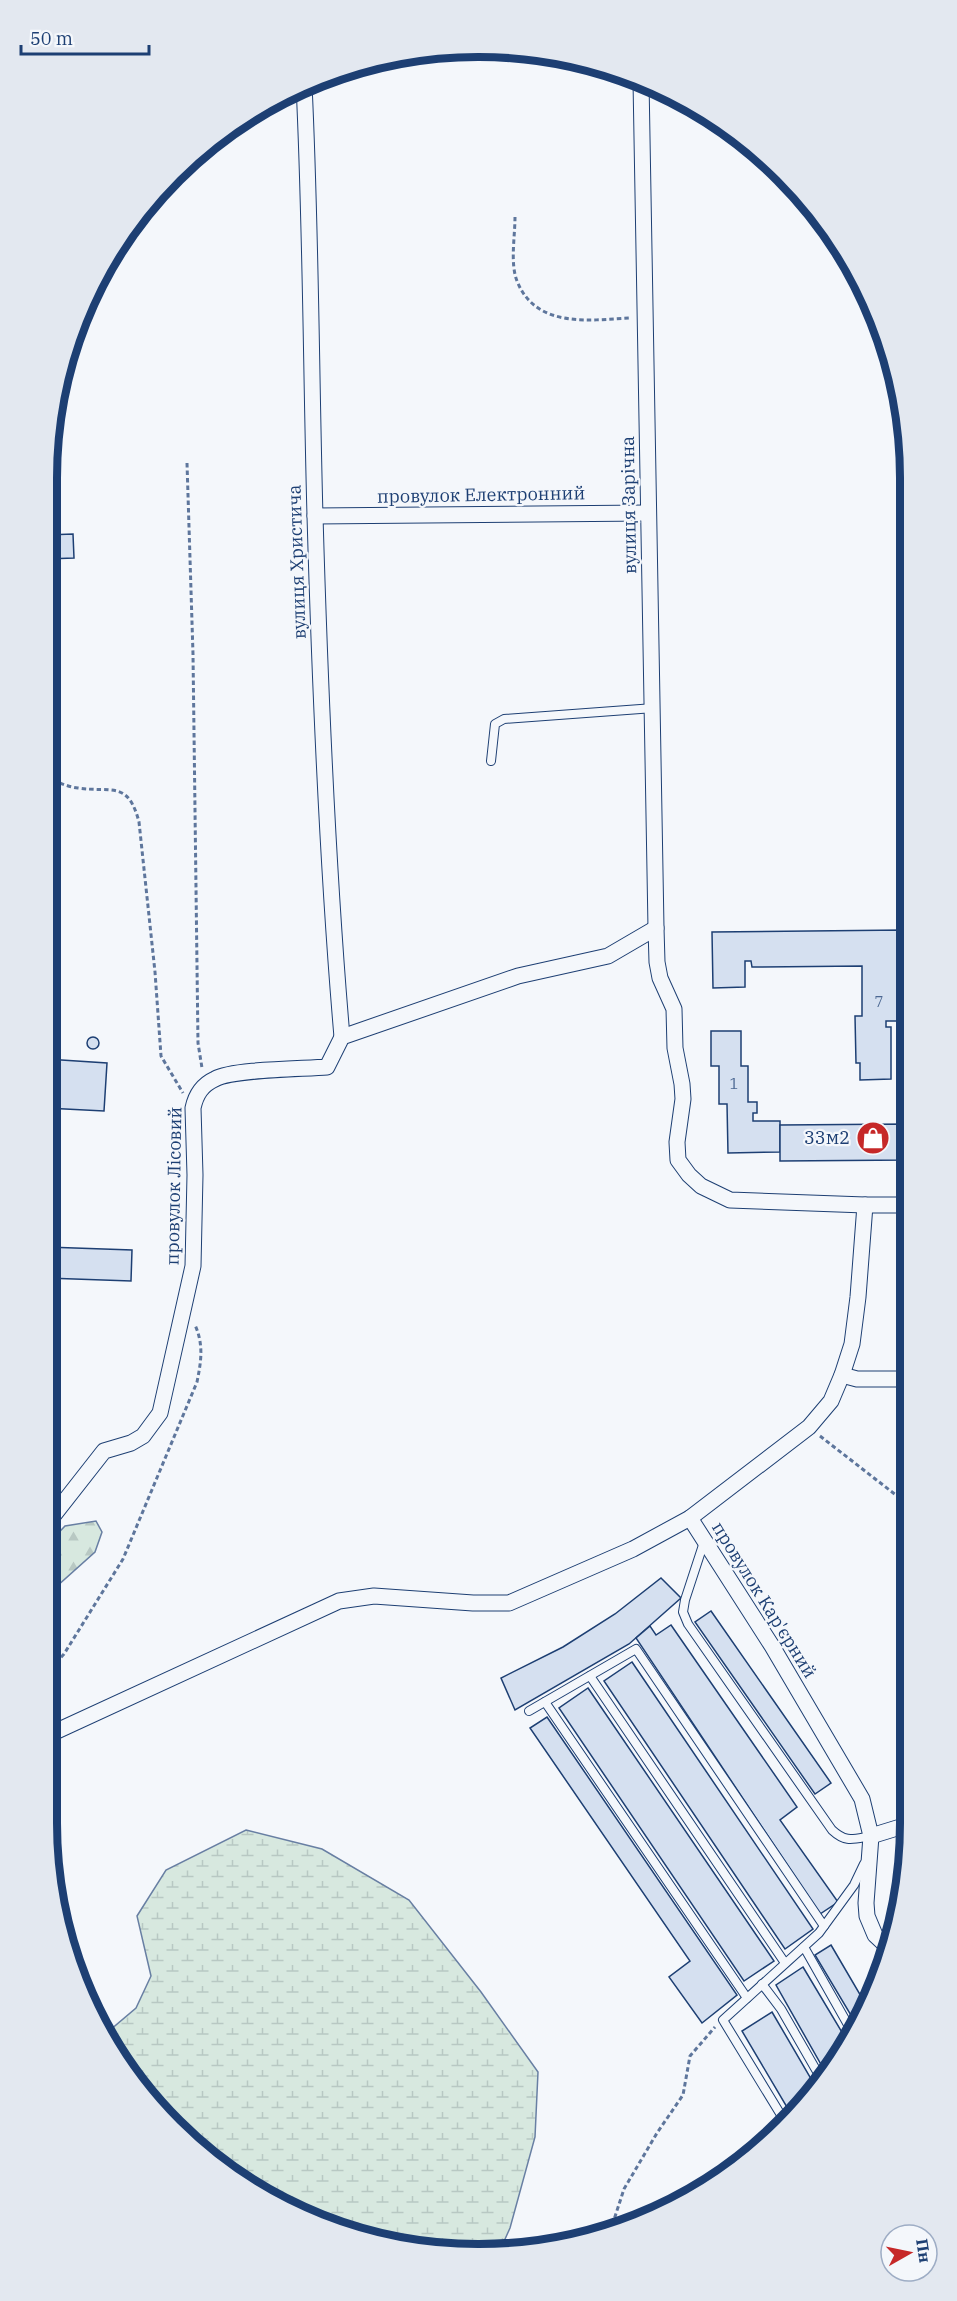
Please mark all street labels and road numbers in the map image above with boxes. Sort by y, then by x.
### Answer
street label: вулиця Зарічна [616,436,641,574]
street label: провулок Електронний [377,481,585,508]
street label: вулиця Христича [282,484,311,640]
street label: провулок Лісовий [161,1107,186,1265]
street label: провулок Кар'єрний [707,1517,822,1682]

